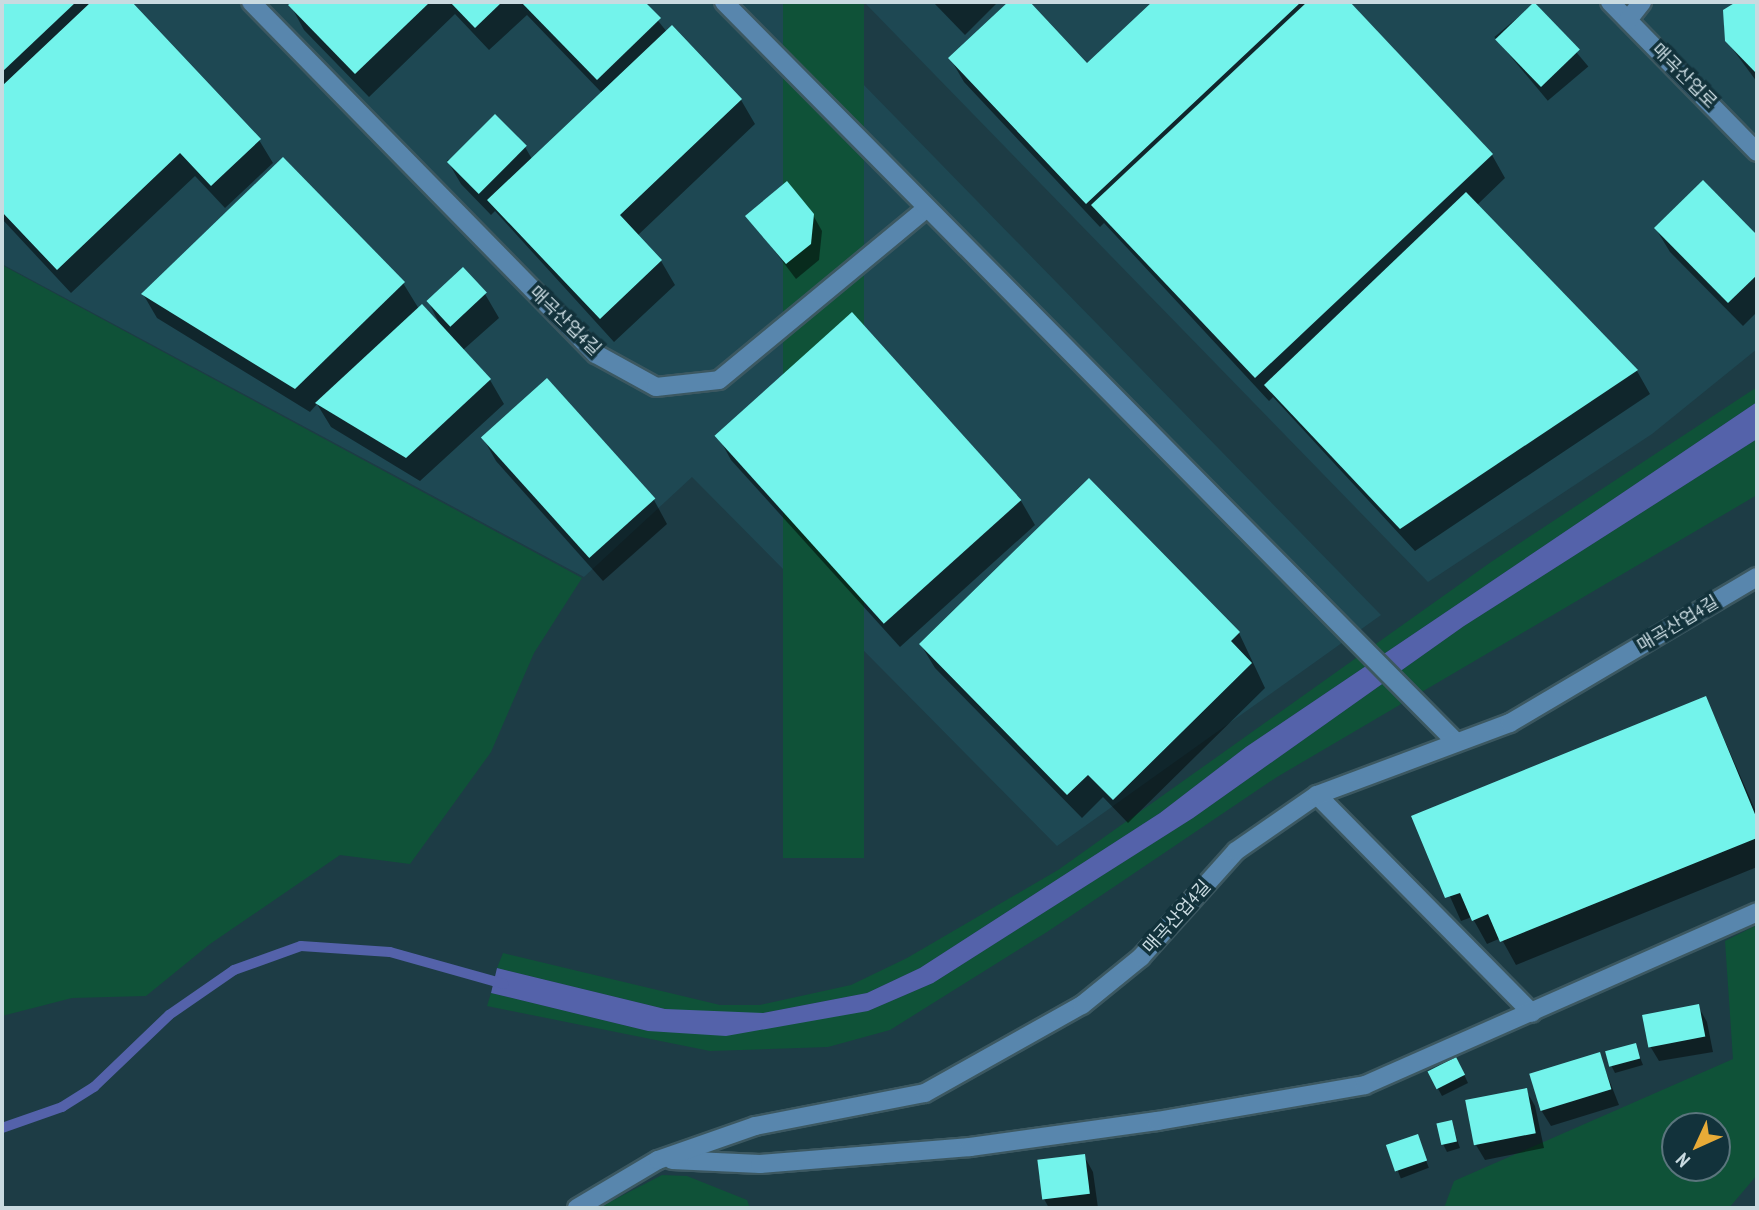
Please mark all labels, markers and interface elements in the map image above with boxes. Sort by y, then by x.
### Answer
street label: 매곡산업로 [1647,39,1721,113]
street label: 매곡산업4길 [525,282,605,360]
street label: 매곡산업4길 [1633,591,1723,657]
street label: 매곡산업4길 [1139,876,1215,958]
north arrow [1661,1112,1731,1182]
text: N [1670,1148,1695,1173]

